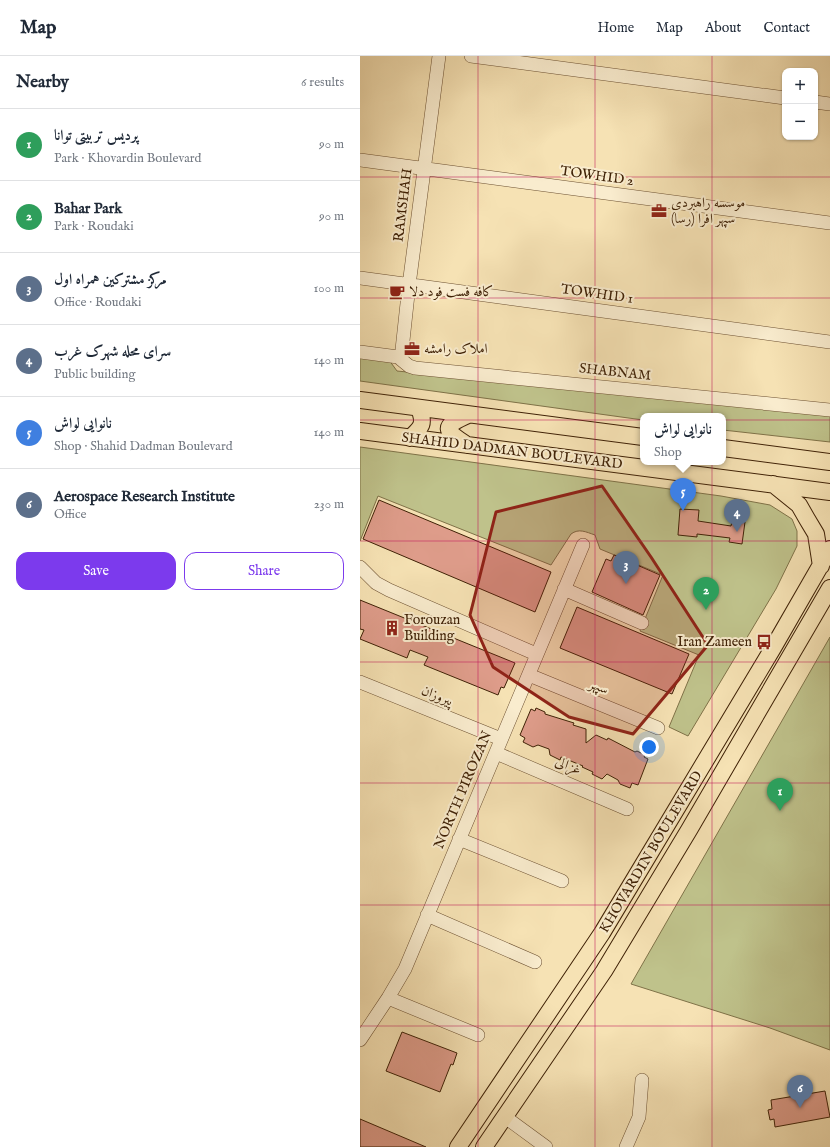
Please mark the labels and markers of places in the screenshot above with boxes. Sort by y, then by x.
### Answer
place label: موسسه راهبردی سپهر افرا (رسا) [671,194,745,228]
office icon: موسسه راهبردی سپهر افرا (رسا) [650,202,668,220]
cafe icon: کافه فست فود دلا [388,283,406,301]
place label: کافه فست فود دلا [409,283,493,301]
office icon: املاک رامشه [403,340,421,358]
place label: املاک رامشه [424,340,488,358]
pin: 5 [670,478,696,511]
pin: 4 [724,499,750,532]
pin: 3 [613,551,639,584]
pin: 2 [693,577,719,610]
place label: Forouzan Building [404,611,461,645]
building icon: Forouzan Building [383,619,401,637]
place label: Iran Zameen [677,633,753,651]
bus stop icon: Iran Zameen [755,633,773,651]
pin: 1 [767,778,793,811]
pin: 6 [787,1075,813,1108]

